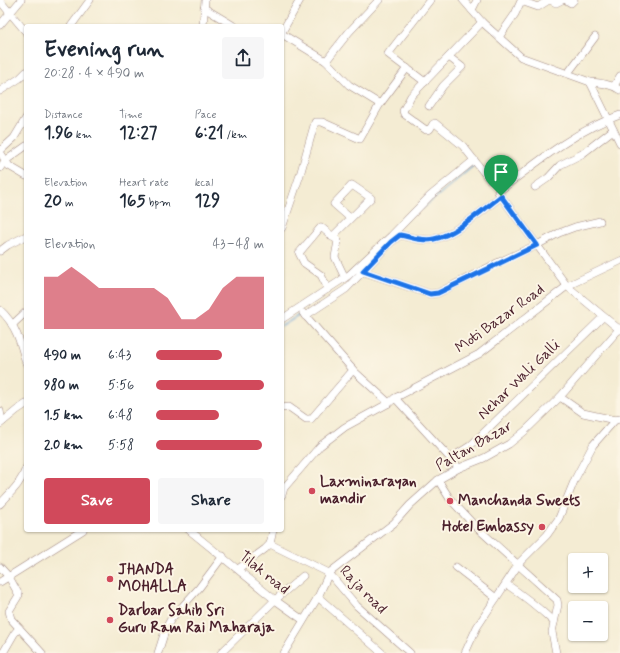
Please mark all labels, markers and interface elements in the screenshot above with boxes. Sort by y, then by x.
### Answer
text: Evening run [44,36,164,64]
button: share [222,37,264,79]
text: 20:28 · 4 × 490 m [44,65,144,82]
text: Distance [44,108,83,122]
text: Time [119,108,142,122]
text: Pace [195,108,217,122]
text: 1.96 [44,122,73,144]
text: 12:27 [119,122,157,144]
text: 6:21 [195,122,224,144]
text: km [73,128,92,142]
text: /km [224,128,247,142]
pin [484,155,518,196]
icon: arrive [490,161,512,183]
text: Elevation [44,176,87,190]
text: Heart rate [119,176,169,190]
text: kcal [195,176,213,190]
text: 20 [44,190,62,212]
text: 165 [119,190,146,212]
text: 129 [195,190,220,212]
text: m [62,196,74,210]
text: bpm [146,196,171,210]
text: Elevation [44,236,95,253]
text: 43–48 m [212,236,264,253]
street label: Moti Bazar Road [451,280,549,358]
street label: Nehar Wali Galli [474,336,565,424]
text: 490 m [44,347,81,364]
text: 6:43 [108,347,131,364]
text: 980 m [44,377,79,394]
text: 5:56 [108,377,134,394]
text: 1.5 km [44,407,83,424]
text: 6:48 [108,407,133,424]
street label: Paltan Bazar [432,416,516,476]
text: 2.0 km [44,437,83,454]
text: 5:58 [108,437,134,454]
place label: Laxminarayan mandir [320,472,417,509]
button: Save [44,478,150,524]
button: Share [158,478,264,524]
marker: Laxminarayan mandir [307,486,317,496]
place label: Manchanda Sweets [458,491,580,511]
marker: Manchanda Sweets [445,496,455,506]
place label: Hotel Embassy [442,517,534,537]
marker: Hotel Embassy [537,522,547,532]
street label: Tilak road [235,547,293,600]
map controls [568,553,608,641]
button: + [568,553,608,593]
place label: JHANDA MOHALLA [118,560,187,597]
street label: Raja road [335,561,391,619]
marker: JHANDA MOHALLA [105,574,115,584]
place label: Darbar Sahib Sri Guru Ram Rai Maharaja [118,601,275,638]
button: − [568,601,608,641]
marker: Darbar Sahib Sri Guru Ram Rai Maharaja [105,615,115,625]

